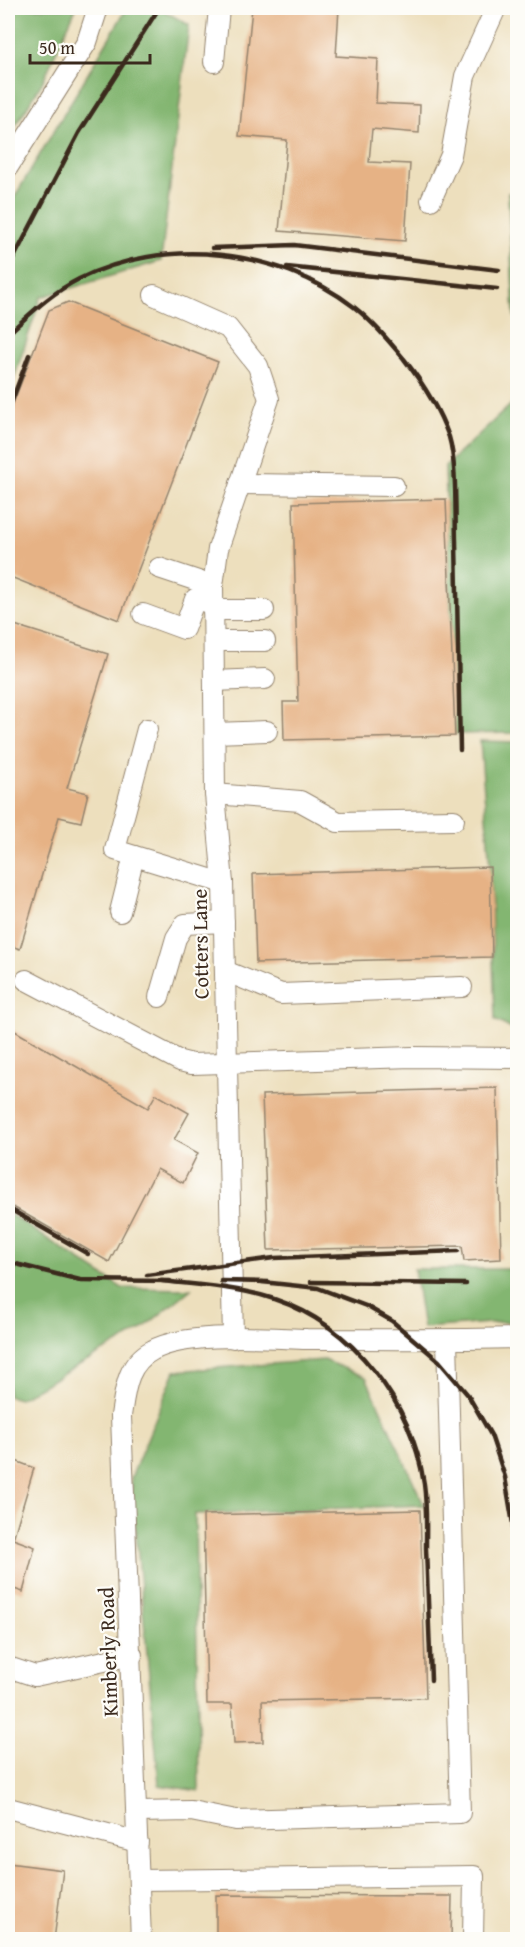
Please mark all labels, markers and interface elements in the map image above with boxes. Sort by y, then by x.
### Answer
scale bar [30,27,150,65]
text: 50 m [39,34,75,61]
street label: Cotters Lane [184,888,216,999]
street label: Kimberly Road [90,1586,126,1717]

